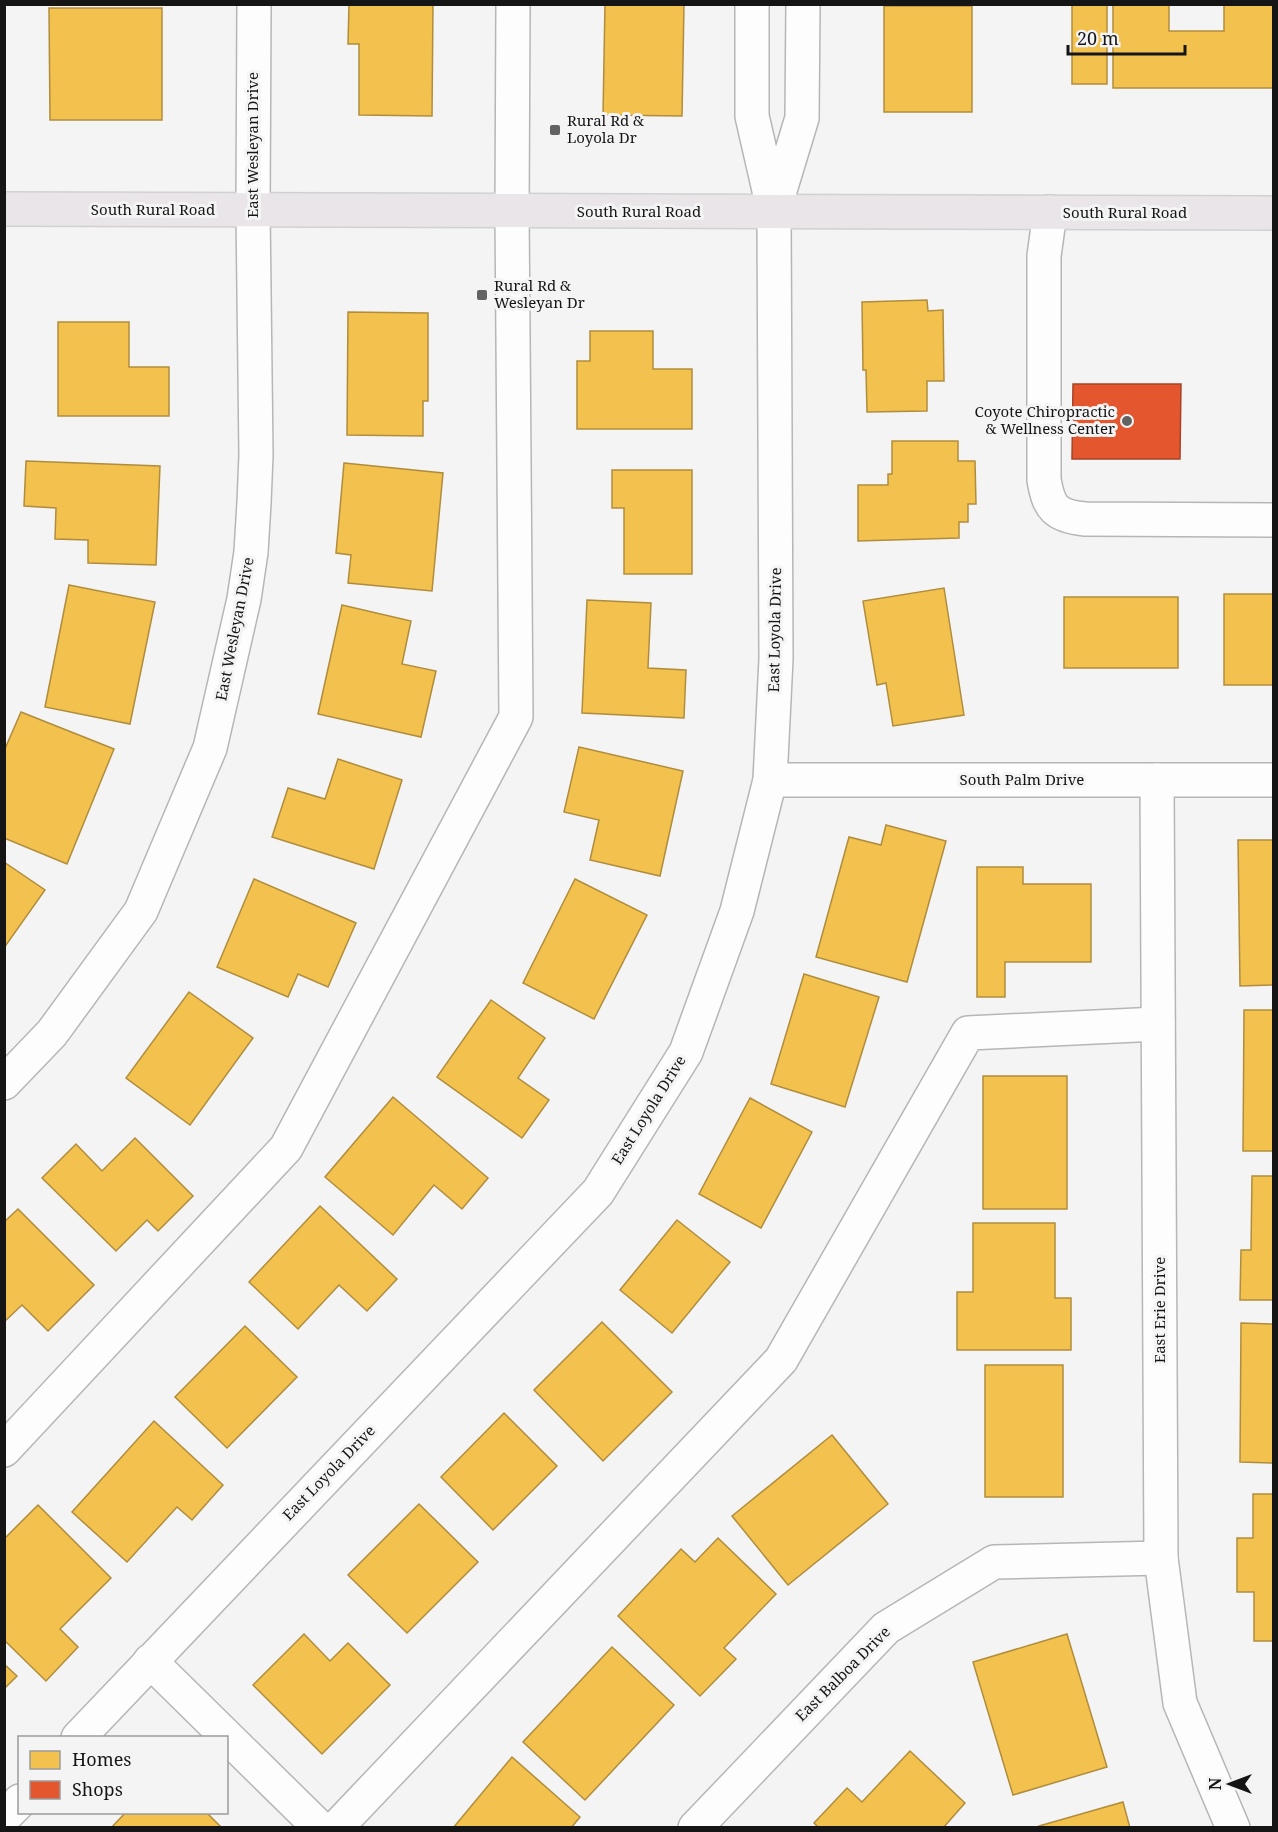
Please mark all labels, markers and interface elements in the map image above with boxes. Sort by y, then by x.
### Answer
scale bar [1068,18,1185,56]
text: 20 m [1077,26,1119,50]
street label: East Wesleyan Drive [242,72,262,218]
place label: Rural Rd & Loyola Dr [567,110,644,147]
marker: Rural Rd & Loyola Dr [548,123,562,137]
street label: South Rural Road [91,199,215,219]
street label: South Rural Road [577,201,701,221]
street label: South Rural Road [1063,202,1187,222]
place label: Rural Rd & Wesleyan Dr [494,275,585,312]
marker: Rural Rd & Wesleyan Dr [475,288,489,302]
place label: Coyote Chiropractic & Wellness Center [975,401,1115,438]
marker: Coyote Chiropractic & Wellness Center [1120,414,1134,428]
street label: East Wesleyan Drive [210,555,258,702]
street label: East Loyola Drive [763,567,785,693]
street label: South Palm Drive [960,769,1084,789]
street label: East Loyola Drive [607,1051,690,1168]
street label: East Erie Drive [1149,1257,1169,1363]
street label: East Loyola Drive [278,1420,379,1524]
street label: East Balboa Drive [791,1622,894,1725]
legend [18,1736,228,1814]
text: Homes [72,1747,131,1771]
north arrow [1200,1754,1260,1814]
text: Shops [72,1777,123,1801]
text: N [1204,1777,1226,1790]

